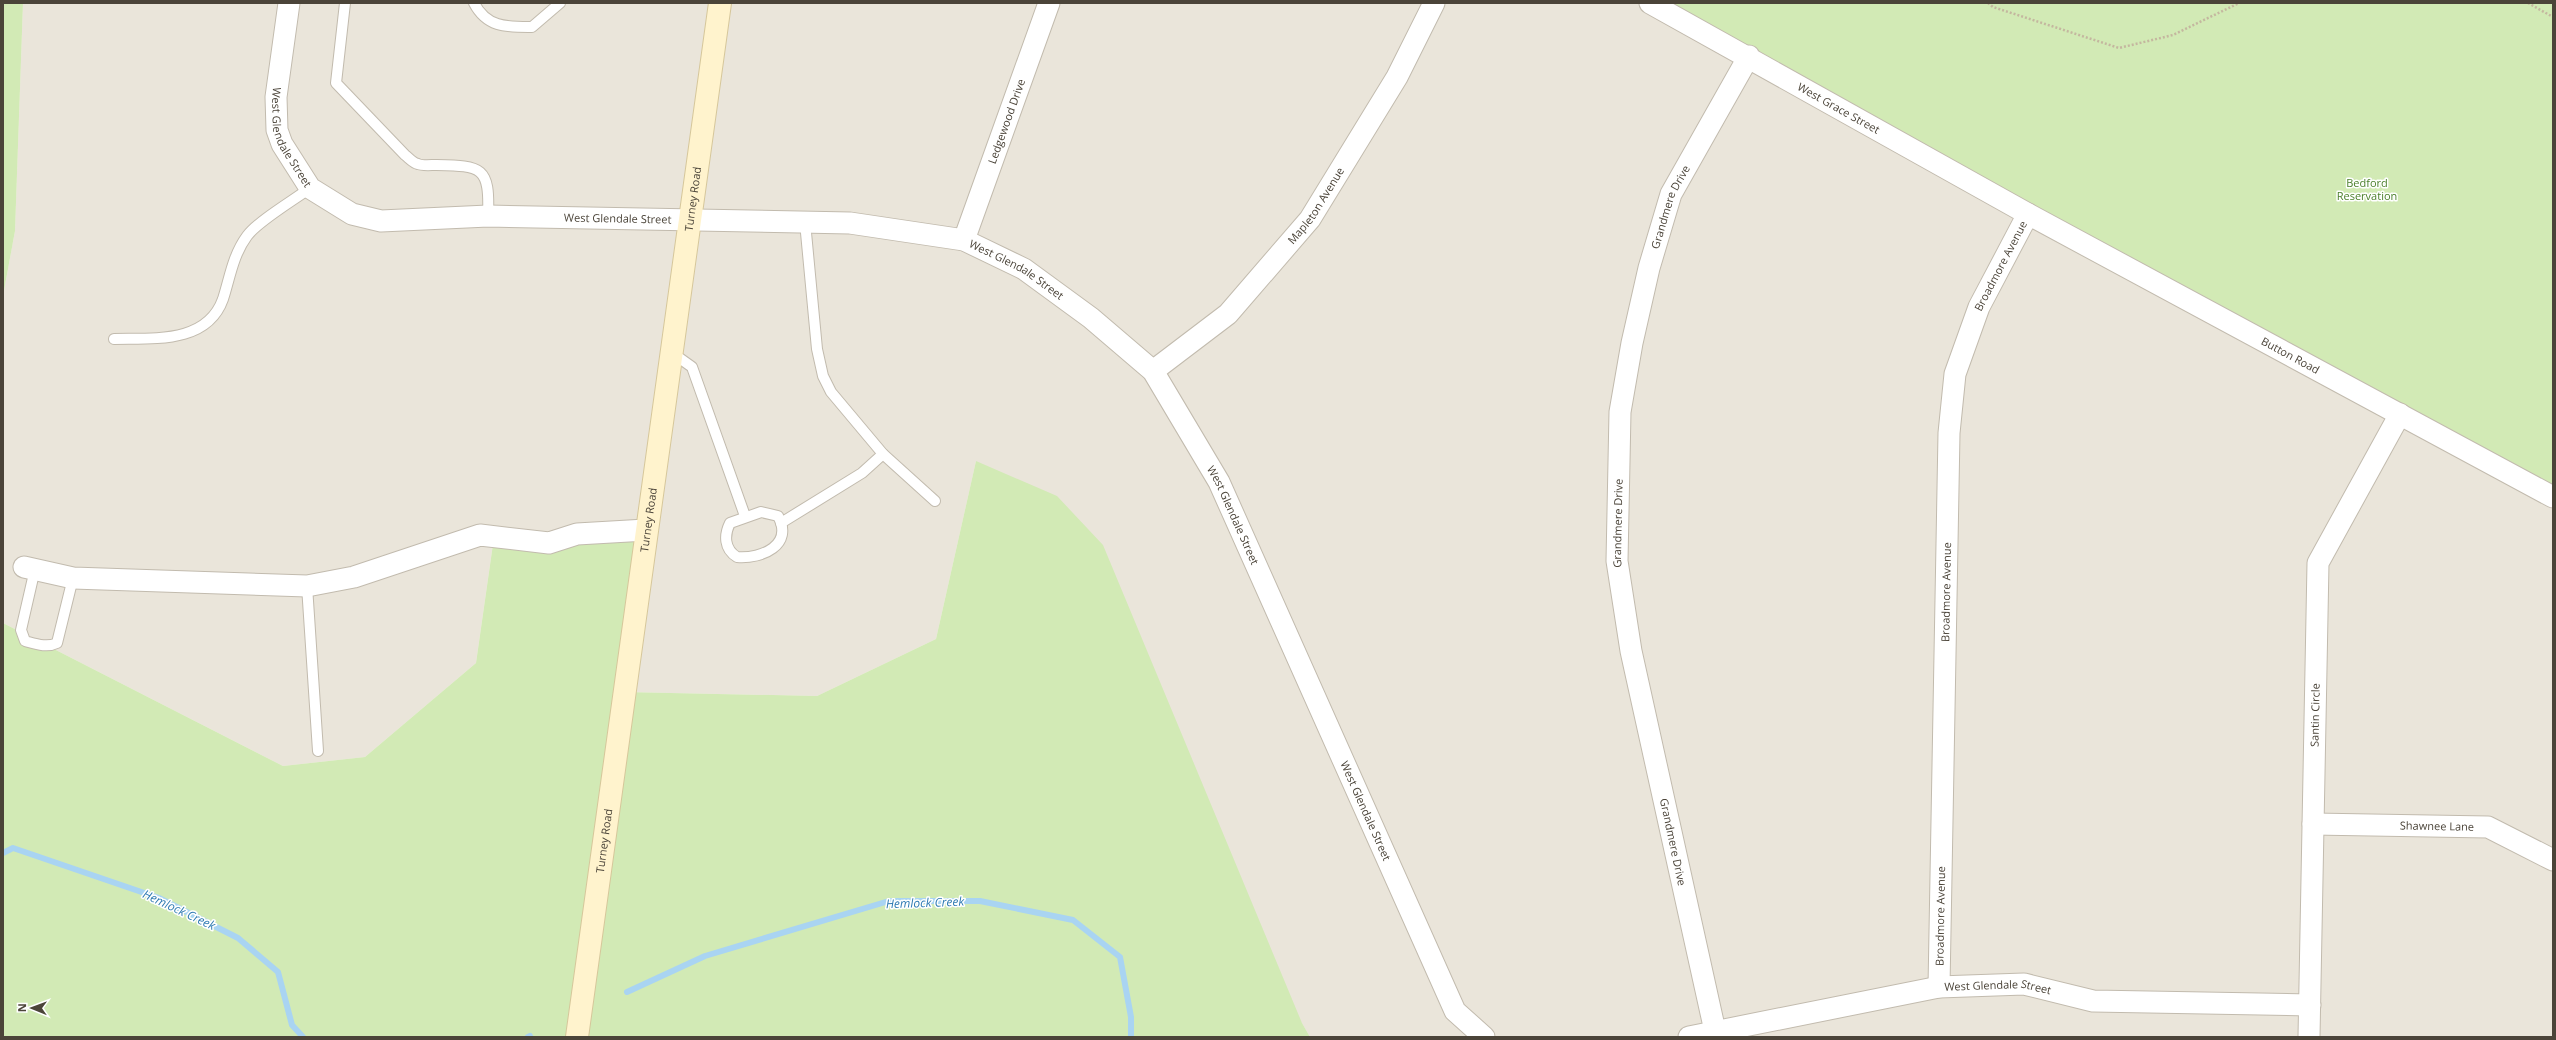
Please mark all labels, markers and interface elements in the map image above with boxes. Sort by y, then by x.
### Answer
street label: Ledgewood Drive [984,77,1028,166]
street label: West Grace Street [1795,79,1883,137]
street label: West Glendale Street [269,86,316,190]
street label: Grandmere Drive [1647,162,1693,251]
street label: Mapleton Avenue [1284,164,1347,247]
street label: Turney Road [681,166,704,232]
park label: Bedford Reservation [2337,175,2397,203]
street label: West Glendale Street [564,209,672,227]
street label: Broadmore Avenue [1970,218,2030,313]
street label: West Glendale Street [967,236,1067,303]
street label: Button Road [2259,333,2322,377]
street label: West Glendale Street [1204,463,1263,567]
street label: Grandmere Drive [1609,479,1626,569]
street label: Turney Road [636,487,660,553]
street label: Broadmore Avenue [1937,542,1954,642]
street label: Santin Circle [2307,683,2323,747]
street label: West Glendale Street [1337,758,1395,863]
street label: Grandmere Drive [1657,797,1690,887]
street label: Turney Road [592,808,616,874]
street label: Shawnee Lane [2400,817,2474,834]
street label: Broadmore Avenue [1931,866,1948,966]
water label: Hemlock Creek [140,885,219,934]
water label: Hemlock Creek [885,893,966,912]
street label: West Glendale Street [1944,976,2053,997]
north arrow [12,988,52,1028]
text: N [14,1003,29,1012]

